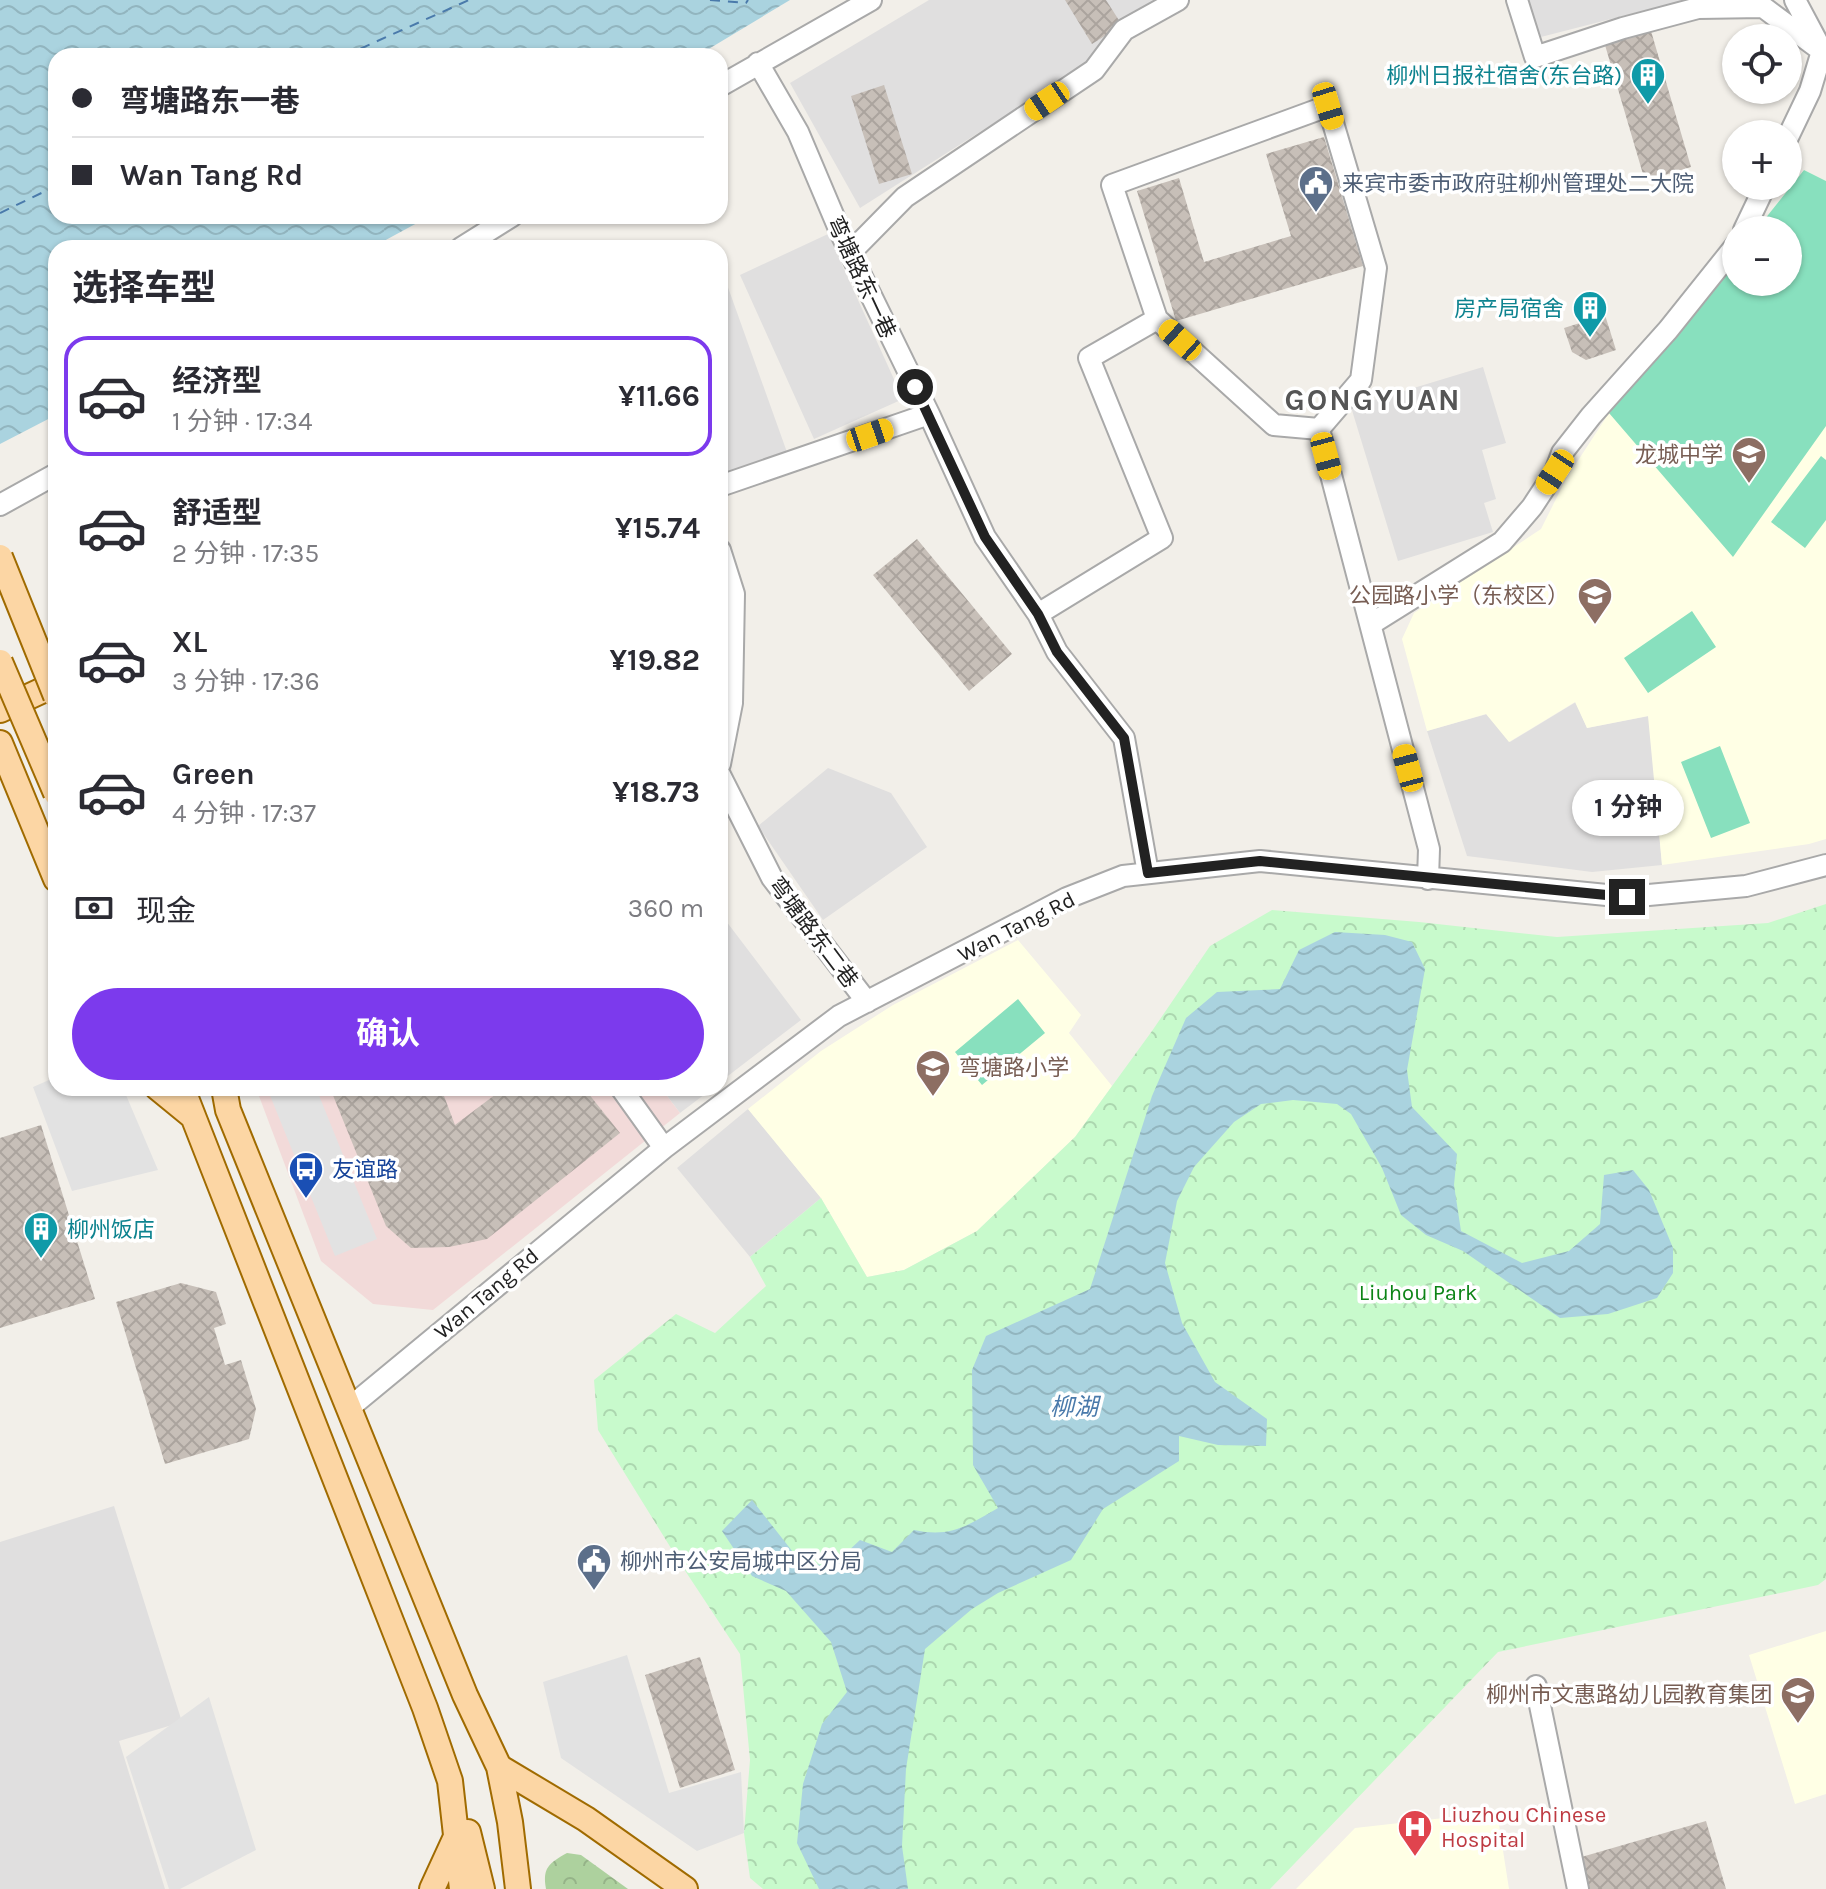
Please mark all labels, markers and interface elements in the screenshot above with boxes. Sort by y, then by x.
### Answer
map controls [1722,24,1802,296]
button: locate [1722,24,1802,104]
building icon: 柳州日报社宿舍(东台路) [1629,56,1667,106]
place label: 柳州日报社宿舍(东台路) [1386,63,1622,89]
car [1020,78,1074,124]
car [1310,80,1346,132]
text: 弯塘路东一巷 [120,83,300,119]
button: + [1722,120,1802,200]
text: Wan Tang Rd [120,157,303,193]
public building icon: 来宾市委市政府驻柳州管理处二大院 [1297,164,1335,214]
place label: 来宾市委市政府驻柳州管理处二大院 [1342,171,1694,197]
street label: 弯塘路东一巷 [821,212,901,343]
button: − [1722,216,1802,296]
text: 选择车型 [72,267,216,309]
building icon: 房产局宿舍 [1571,289,1609,339]
place label: 房产局宿舍 [1454,296,1564,322]
car [1154,315,1206,365]
icon: car [76,360,148,432]
text: 经济型 [172,363,262,399]
route start [897,369,933,405]
text: ¥11.66 [618,378,700,414]
district label: GONGYUAN [1284,382,1462,418]
text: 1 分钟 · 17:34 [172,406,312,437]
car [843,416,897,454]
car [1308,430,1344,482]
school or university icon: 龙城中学 [1730,435,1768,485]
place label: 龙城中学 [1635,442,1723,468]
car [1532,445,1578,499]
icon: car [76,492,148,564]
text: 舒适型 [172,495,262,531]
text: ¥15.74 [615,510,700,546]
text: 2 分钟 · 17:35 [172,538,319,569]
school or university icon: 公园路小学（东校区） [1576,576,1614,626]
place label: 公园路小学（东校区） [1349,583,1569,609]
icon: car [76,624,148,696]
text: XL [172,624,207,660]
text: ¥19.82 [609,642,700,678]
text: 3 分钟 · 17:36 [172,666,320,697]
car [1390,742,1426,794]
icon: car [76,756,148,828]
text: Green [172,756,255,792]
text: ¥18.73 [612,774,700,810]
callout: 1 分钟 [1571,781,1683,837]
text: 1 分钟 [1594,792,1662,823]
text: 4 分钟 · 17:37 [172,798,316,829]
street label: 弯塘路东二巷 [763,872,863,993]
route end [1609,879,1645,915]
icon: cash [72,886,116,930]
street label: Wan Tang Rd [953,886,1079,968]
text: 现金 [136,893,196,929]
text: 360 m [628,893,704,924]
button: 确认 [72,988,704,1080]
school or university icon: 弯塘路小学 [914,1048,952,1098]
place label: 弯塘路小学 [959,1055,1069,1081]
bus stop icon: 友谊路 [287,1150,325,1200]
place label: 友谊路 [332,1157,398,1183]
building icon: 柳州饭店 [22,1210,60,1260]
place label: 柳州饭店 [67,1217,155,1243]
street label: Wan Tang Rd [429,1243,544,1345]
park label: Liuhou Park [1359,1280,1477,1306]
water label: 柳湖 [1050,1393,1102,1421]
public building icon: 柳州市公安局城中区分局 [575,1542,613,1592]
place label: 柳州市公安局城中区分局 [620,1549,862,1575]
school or university icon: 柳州市文惠路幼儿园教育集团 [1779,1675,1817,1725]
place label: 柳州市文惠路幼儿园教育集团 [1486,1682,1772,1708]
place label: Liuzhou Chinese Hospital [1441,1802,1606,1853]
hospital icon: Liuzhou Chinese Hospital [1396,1808,1434,1858]

